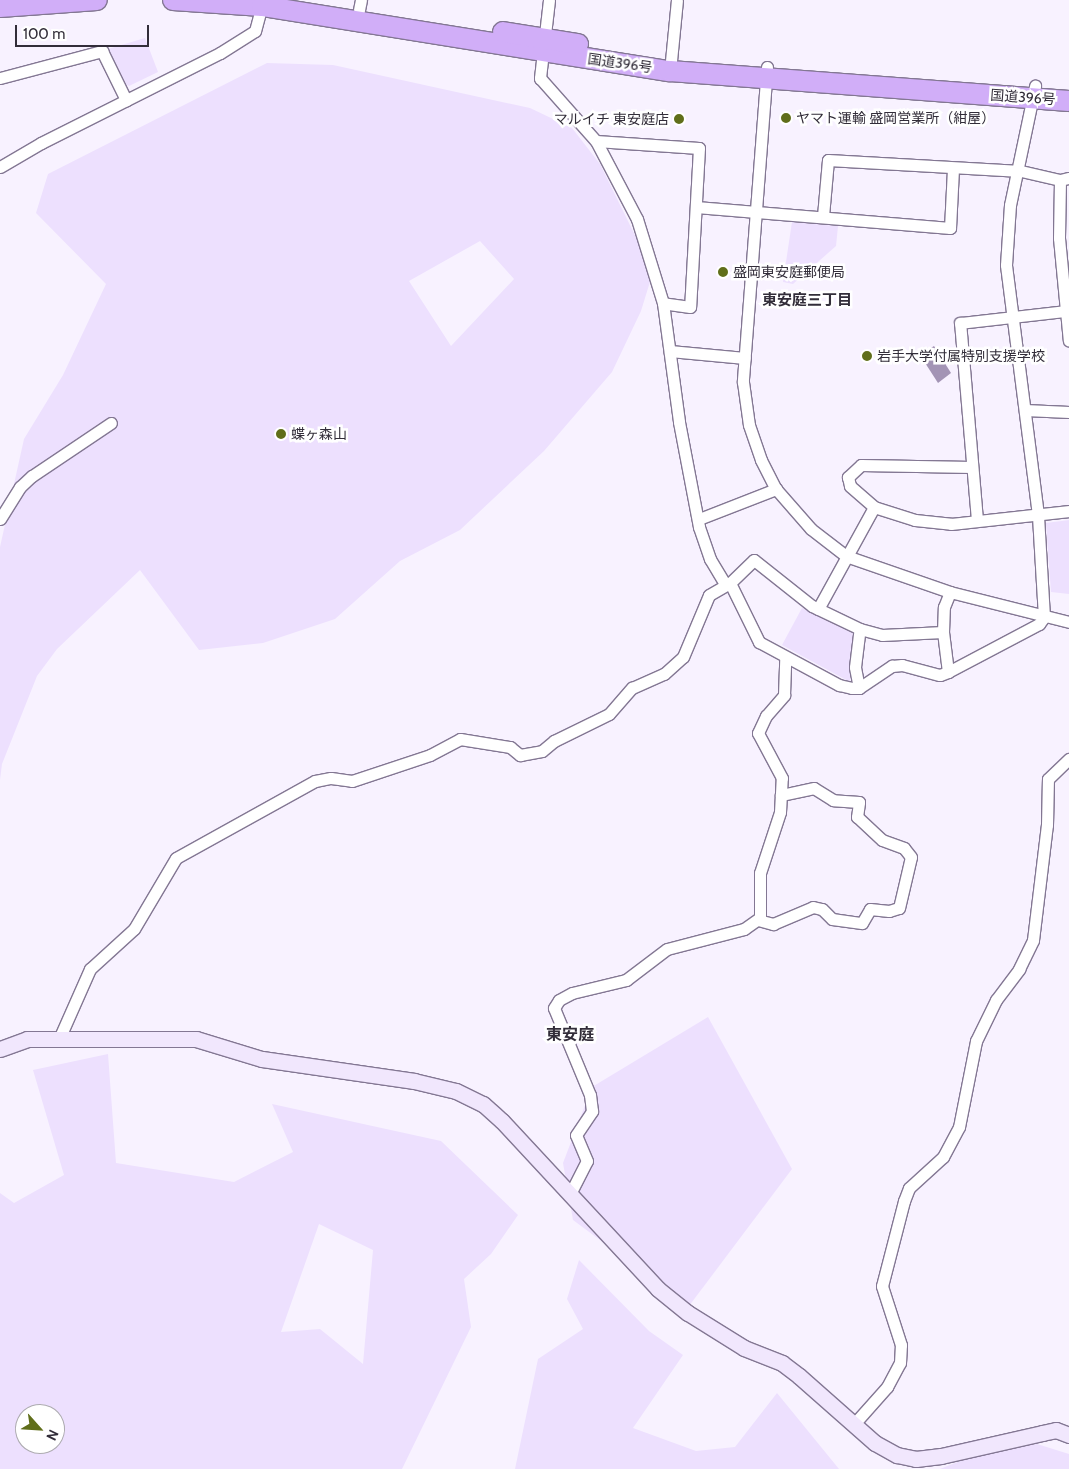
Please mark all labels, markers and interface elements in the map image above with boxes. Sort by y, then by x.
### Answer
scale bar [18,15,151,47]
text: 100 m [23,25,65,43]
street label: 国道396号 [586,50,654,76]
street label: 国道396号 [990,86,1056,108]
place label: ヤマト運輸 盛岡営業所（紺屋） [796,110,995,126]
place label: マルイチ 東安庭店 [554,111,669,127]
marker: ヤマト運輸 盛岡営業所（紺屋） [780,112,792,124]
marker: マルイチ 東安庭店 [673,113,685,125]
place label: 盛岡東安庭郵便局 [733,264,845,280]
marker: 盛岡東安庭郵便局 [717,266,729,278]
district label: 東安庭三丁目 [762,292,852,310]
place label: 岩手大学付属特別支援学校 [877,348,1045,364]
marker: 岩手大学付属特別支援学校 [861,350,873,362]
place label: 蝶ヶ森山 [291,426,347,442]
marker: 蝶ヶ森山 [275,428,287,440]
district label: 東安庭 [546,1025,594,1045]
north arrow [15,1404,65,1454]
text: N [42,1427,63,1444]

